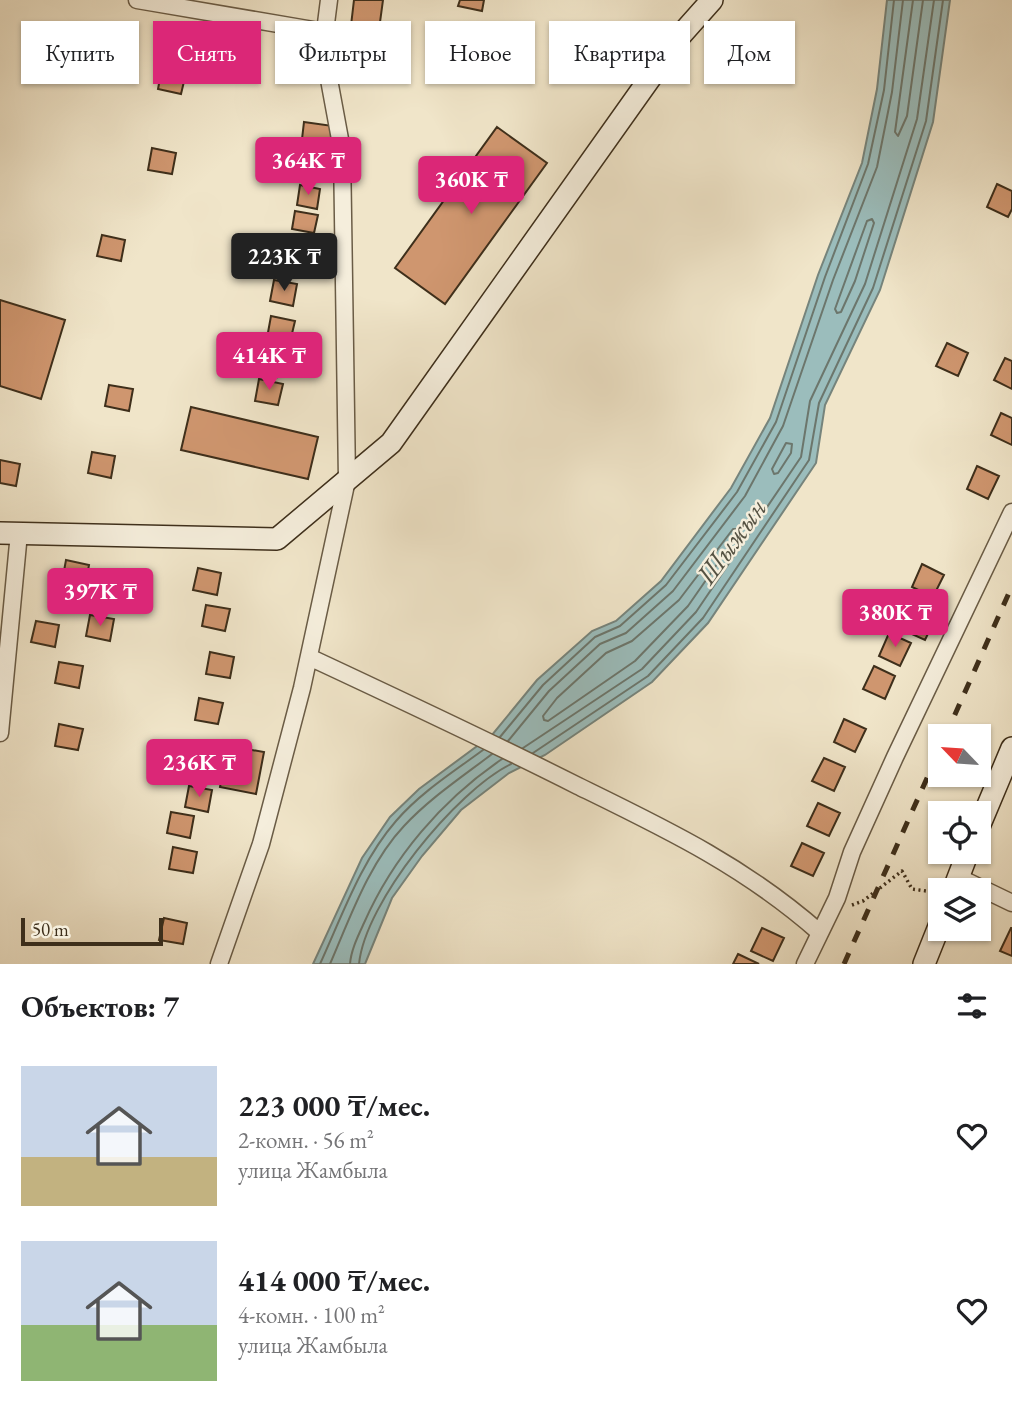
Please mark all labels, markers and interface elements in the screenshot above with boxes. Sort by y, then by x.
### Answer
chip: Купить [21,21,139,84]
chip: Снять [153,21,261,84]
chip: Фильтры [275,21,411,84]
chip: Новое [425,21,535,84]
chip: Квартира [549,21,690,84]
chip: Дом [704,21,795,84]
pin: 364K ₸ [251,138,365,197]
text: 364K ₸ [271,145,345,175]
pin: 360K ₸ [414,156,528,216]
text: 360K ₸ [434,164,508,194]
pin: 223K ₸ [227,233,341,293]
text: 223K ₸ [247,241,321,271]
pin: 414K ₸ [212,332,326,392]
text: 414K ₸ [232,340,306,370]
water label: Шыжын [687,491,774,592]
pin: 397K ₸ [43,568,157,628]
text: 397K ₸ [63,576,137,606]
pin: 380K ₸ [838,590,952,649]
text: 380K ₸ [858,597,932,627]
north arrow [928,724,990,788]
map controls [928,724,991,941]
pin: 236K ₸ [142,740,256,799]
text: 236K ₸ [162,747,236,777]
button: locate [928,801,991,864]
button: layers [928,878,991,941]
scale bar [21,915,163,947]
text: 50 m [32,917,69,942]
text: Объектов: 7 [21,987,179,1026]
icon: filters [953,987,991,1025]
text: 223 000 ₸/мес. [238,1086,430,1125]
icon: home [77,1094,161,1178]
icon: heart [953,1117,991,1155]
text: 2-комн. · 56 m² [238,1125,374,1155]
text: улица Жамбыла [238,1155,388,1185]
text: 414 000 ₸/мес. [238,1261,430,1300]
icon: home [77,1269,161,1353]
icon: heart [953,1292,991,1330]
text: 4-комн. · 100 m² [238,1300,385,1330]
text: улица Жамбыла [238,1330,388,1360]

